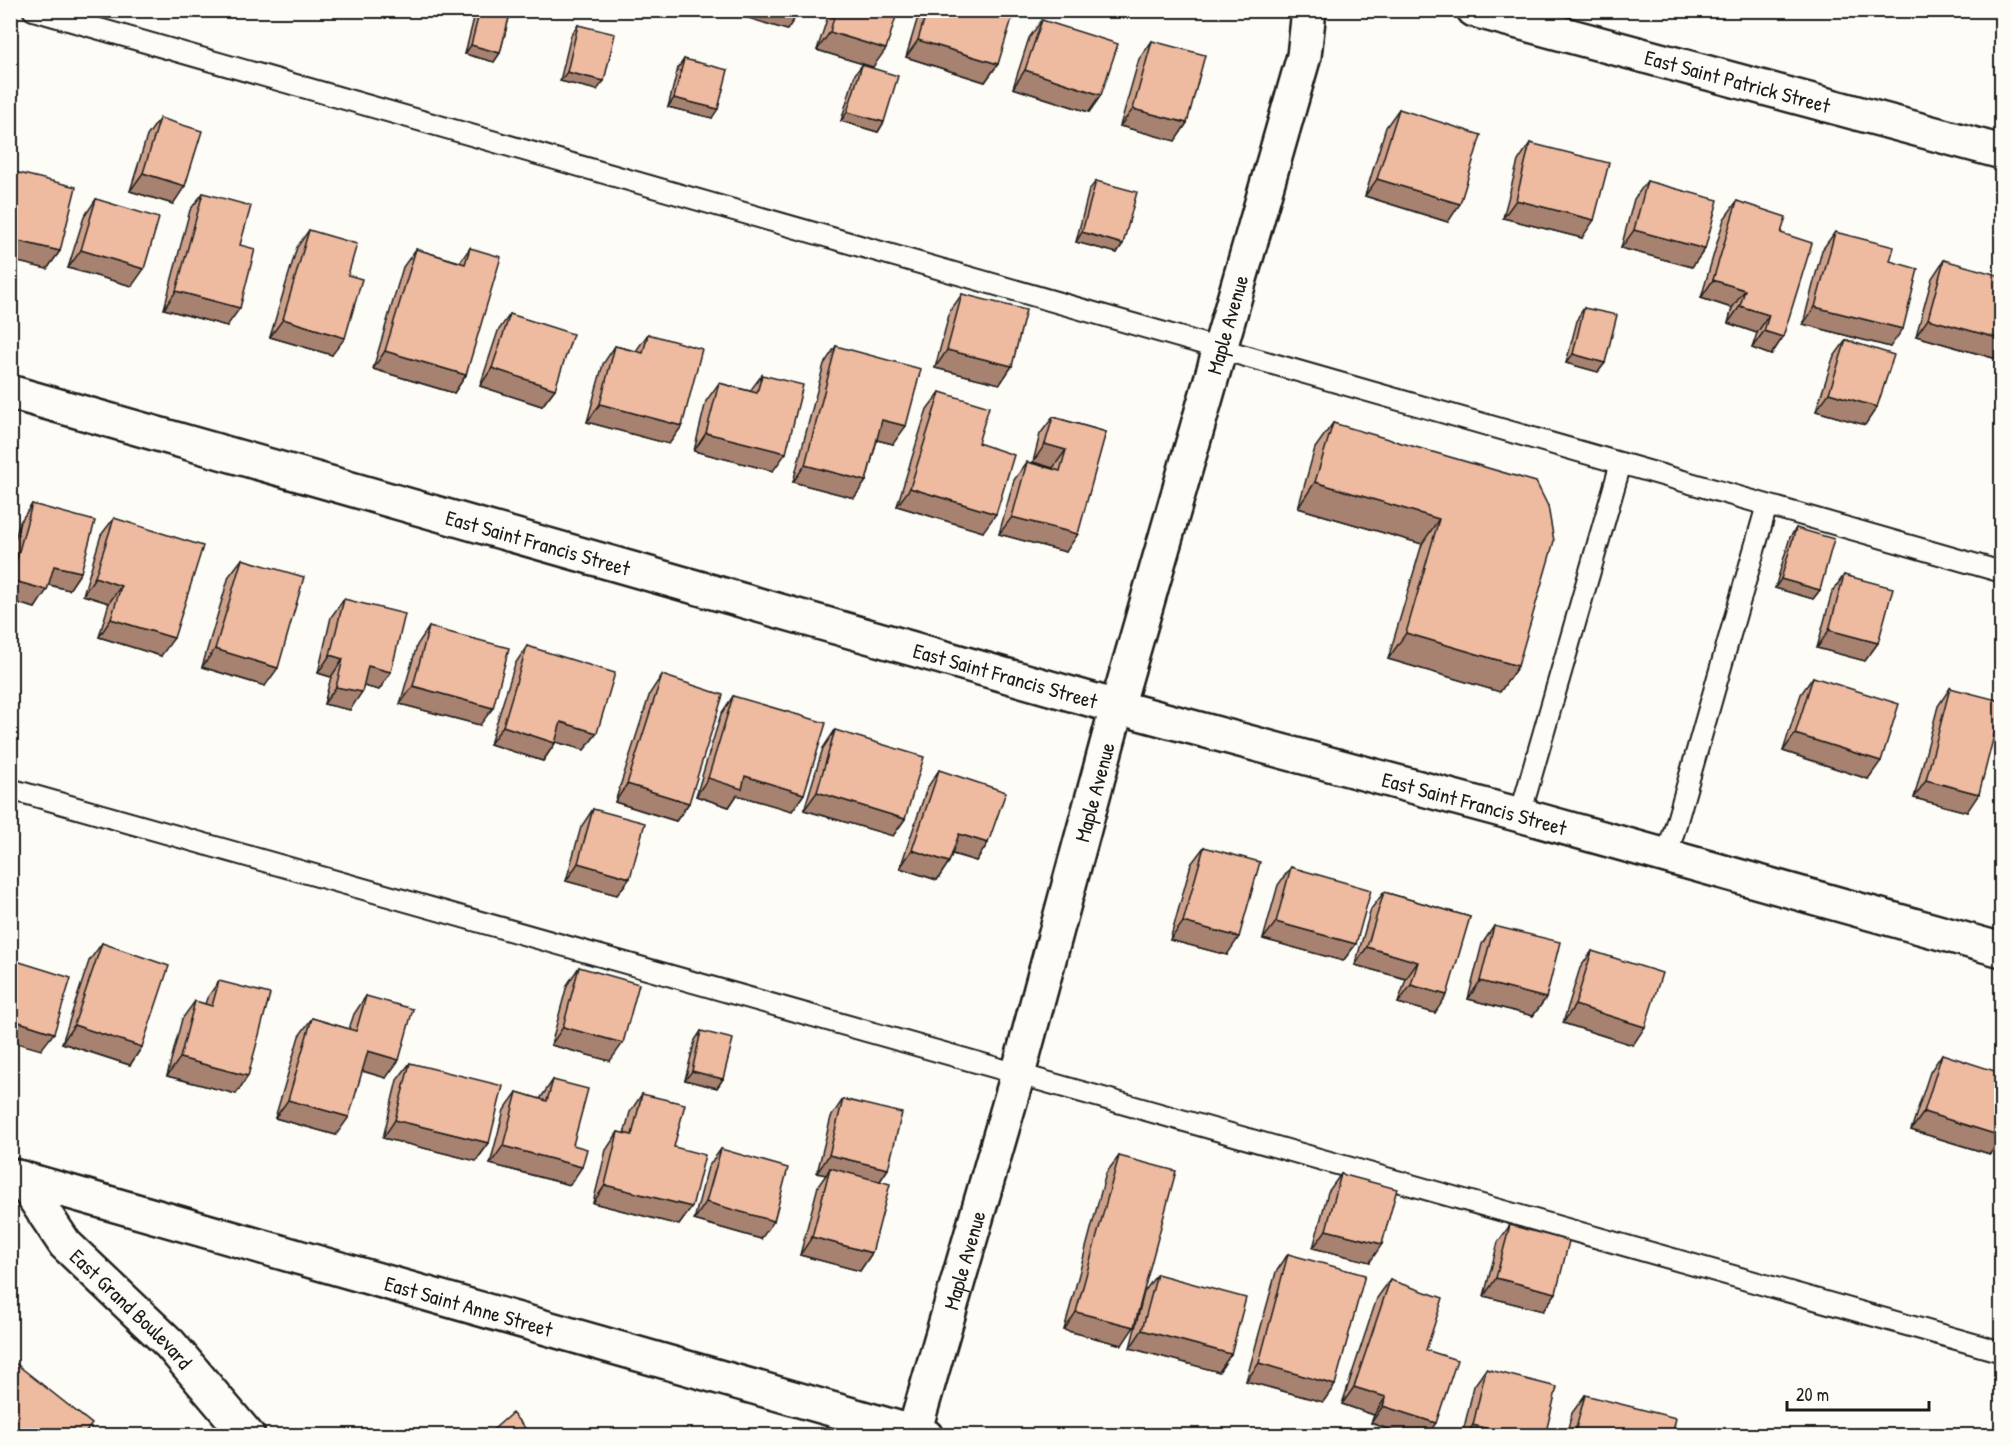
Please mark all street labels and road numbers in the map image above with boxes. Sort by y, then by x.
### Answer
street label: East Saint Patrick Street [1642,42,1834,120]
street label: Maple Avenue [1199,272,1255,377]
street label: East Saint Francis Street [443,502,634,582]
street label: East Saint Francis Street [910,635,1102,715]
street label: Maple Avenue [1067,739,1121,845]
street label: East Saint Francis Street [1379,764,1571,842]
street label: Maple Avenue [936,1207,992,1313]
street label: East Grand Boulevard [64,1242,199,1375]
street label: East Saint Anne Street [381,1268,557,1344]

